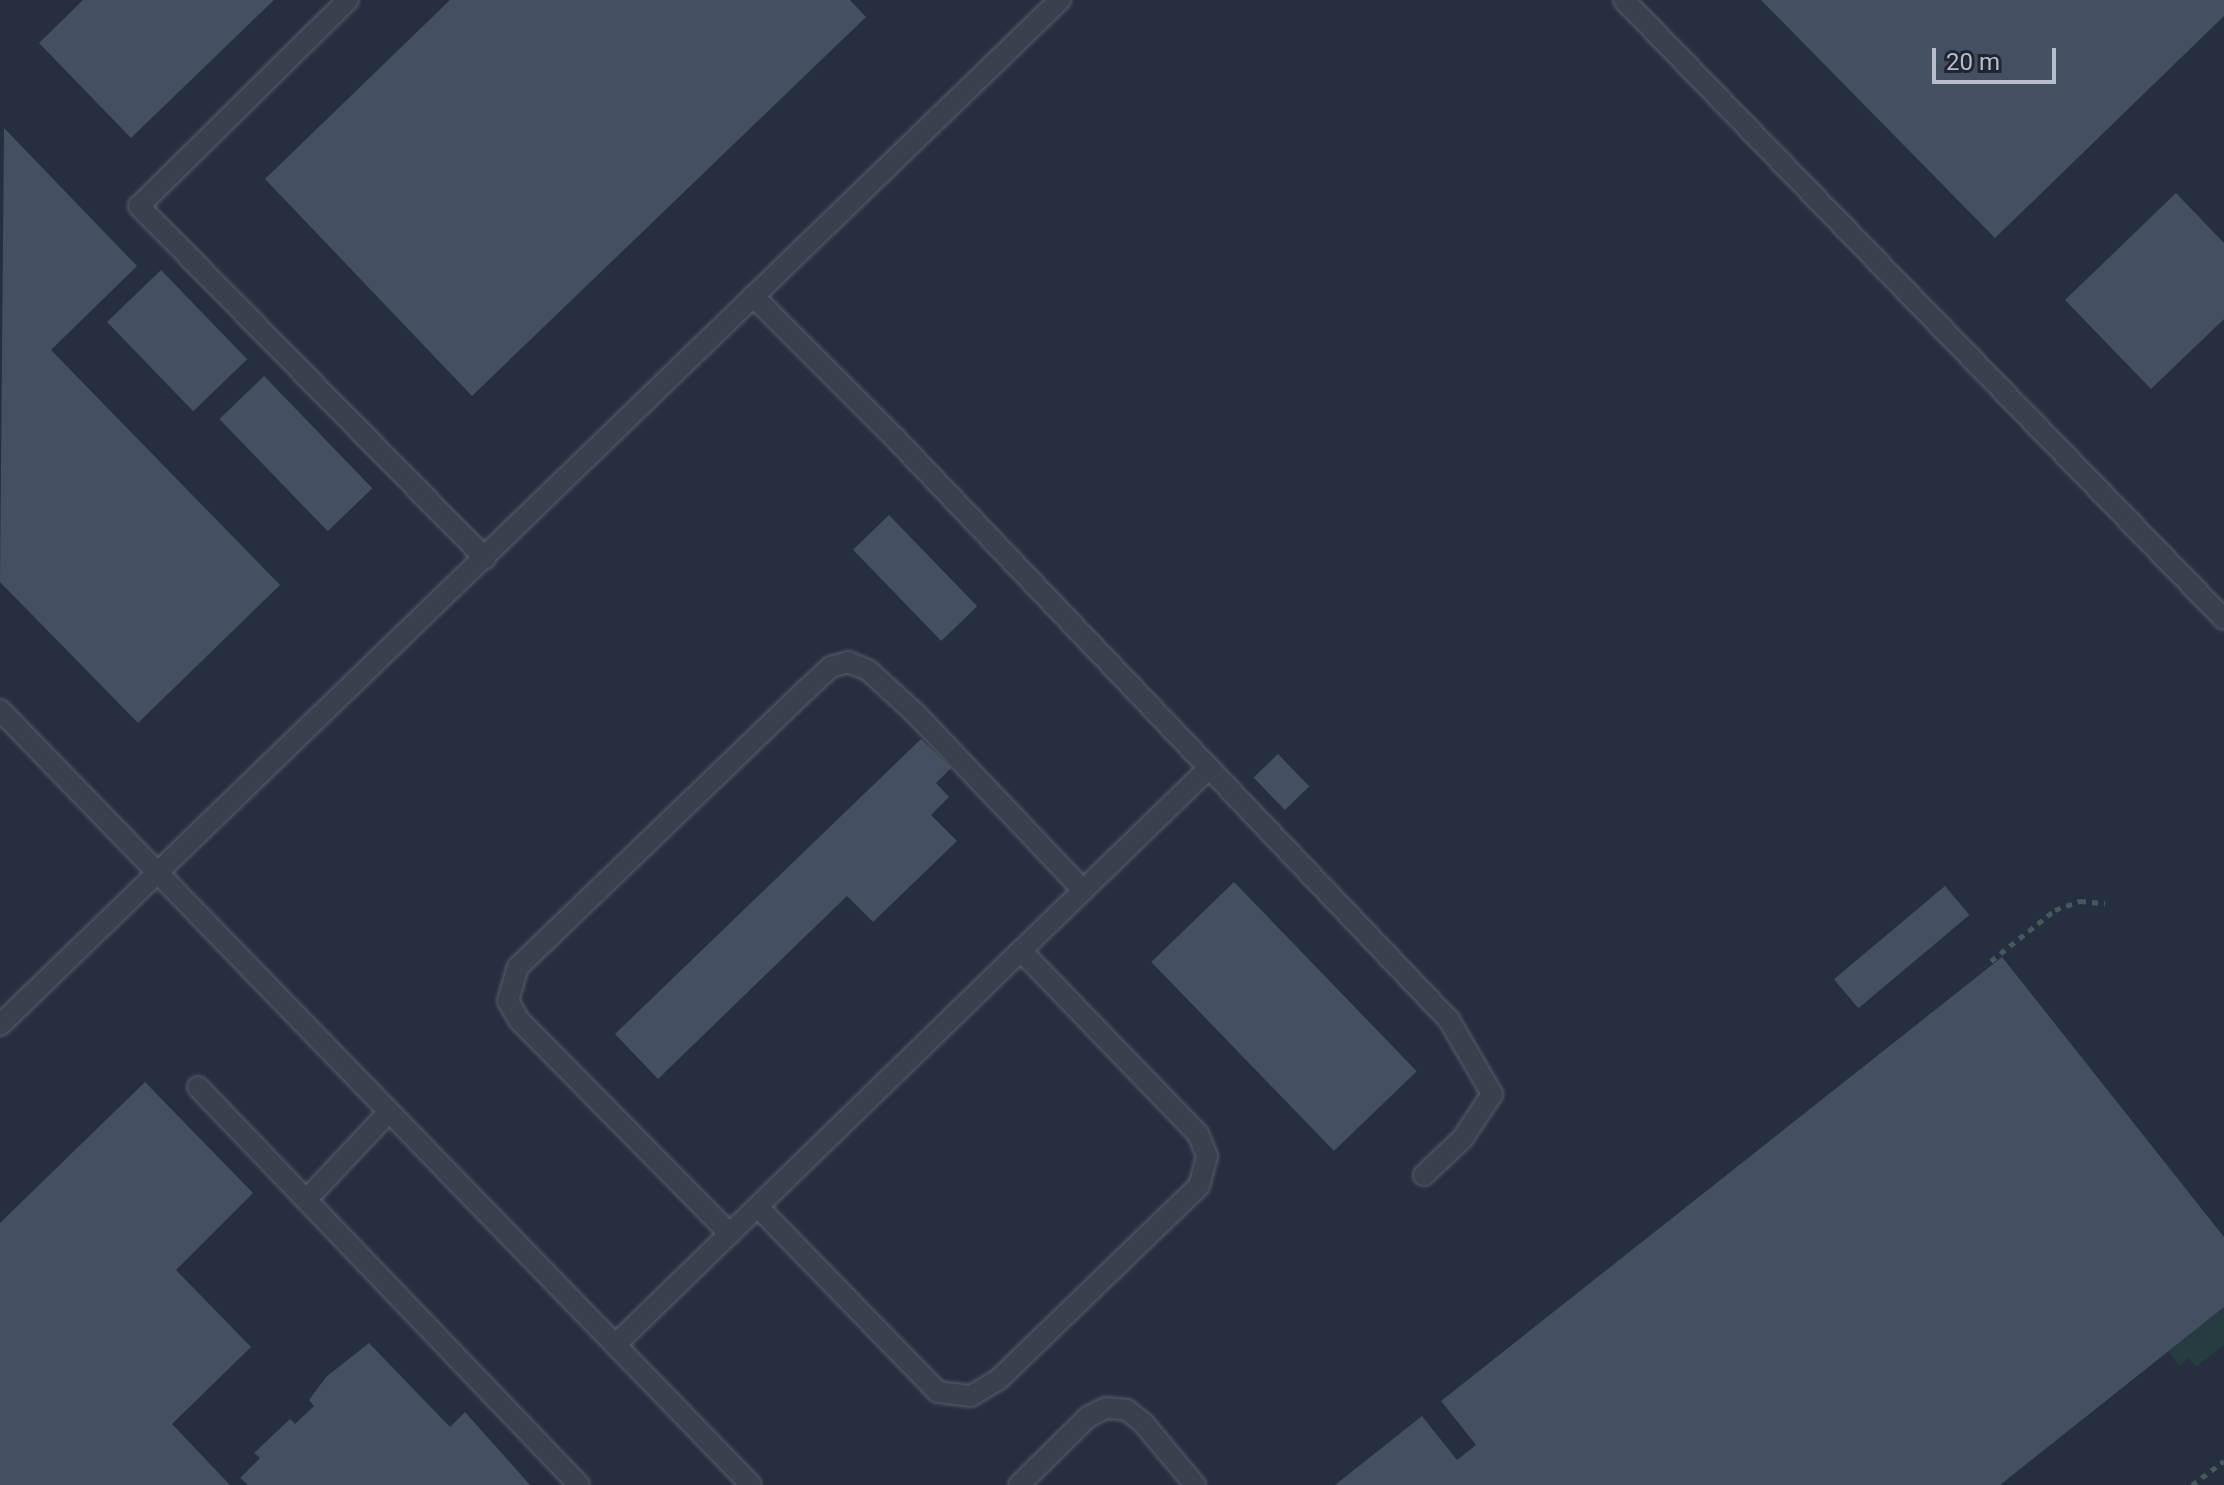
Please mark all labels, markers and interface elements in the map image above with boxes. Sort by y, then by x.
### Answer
scale bar [1936,32,2060,82]
text: 20 m [1946,48,2000,76]

